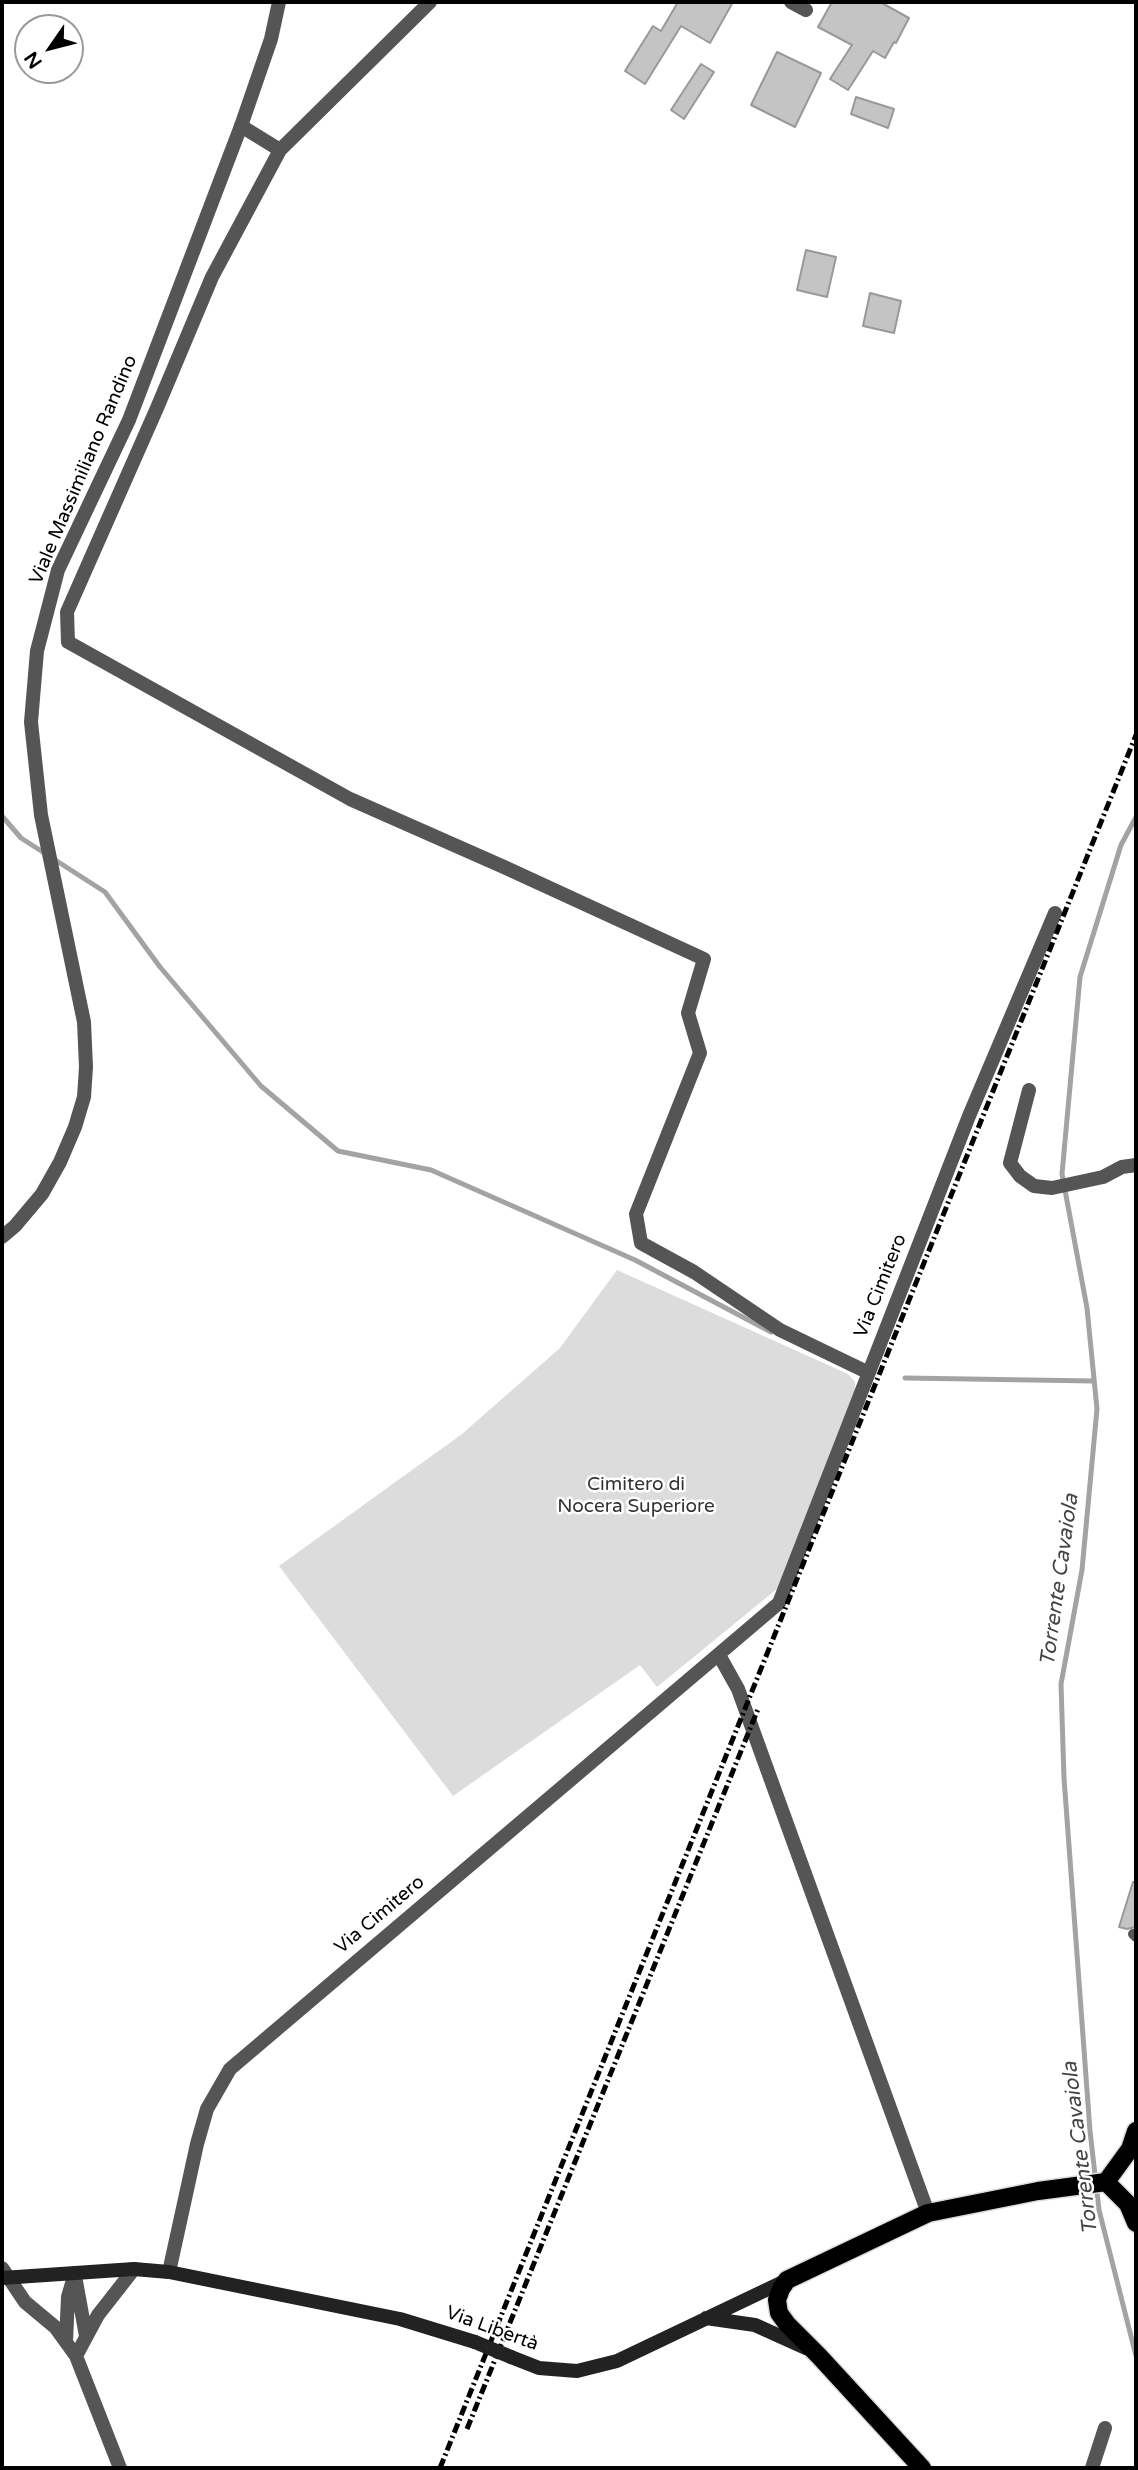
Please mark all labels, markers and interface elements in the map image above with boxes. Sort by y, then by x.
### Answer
north arrow [14,14,84,84]
text: N [20,47,47,72]
street label: Viale Massimiliano Randino [25,352,143,588]
street label: Via Cimitero [850,1231,912,1341]
park label: Cimitero di Nocera Superiore [557,1474,715,1518]
water label: Torrente Cavaiola [1035,1492,1085,1668]
street label: Via Cimitero [331,1871,429,1959]
water label: Torrente Cavaiola [1058,2060,1104,2236]
street label: Via Libertà [443,2302,541,2356]

